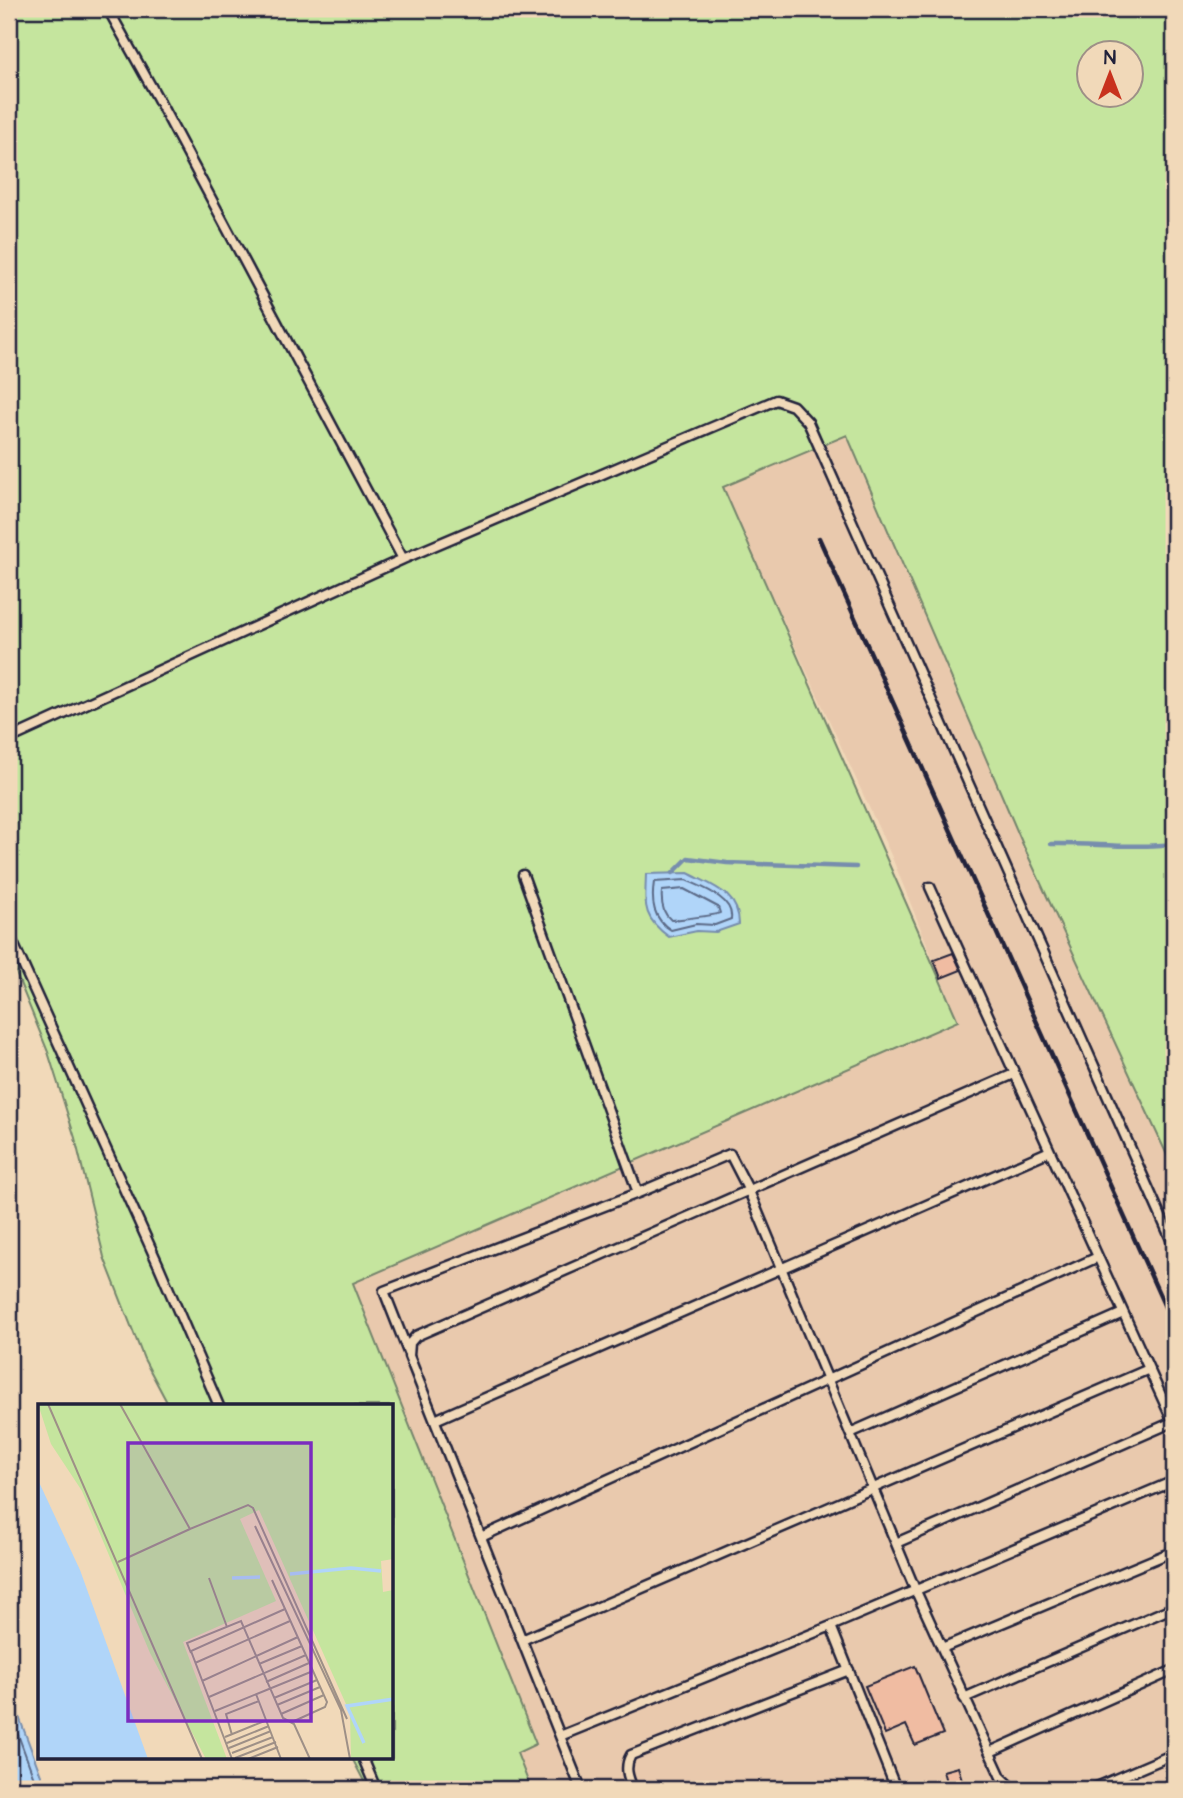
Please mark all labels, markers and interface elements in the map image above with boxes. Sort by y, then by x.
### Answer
north arrow [1074,38,1144,108]
text: N [1104,45,1116,72]
inset map [38,1404,394,1759]

